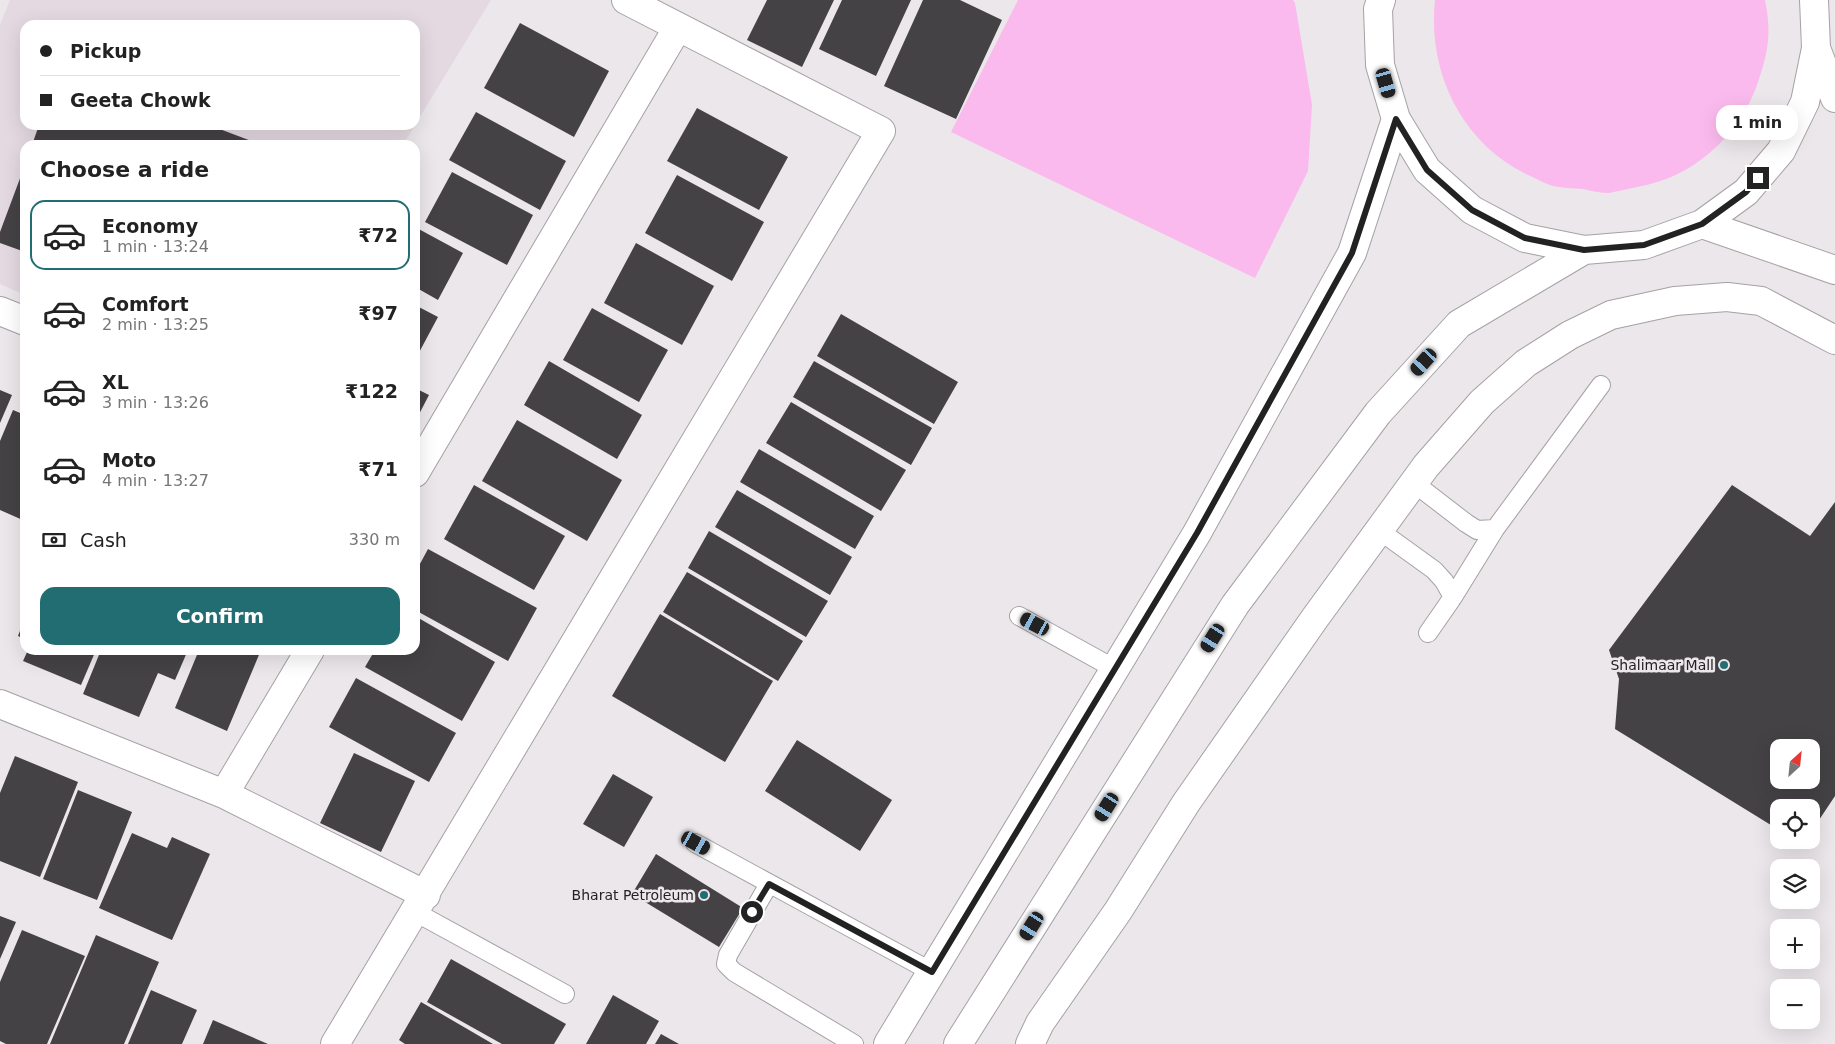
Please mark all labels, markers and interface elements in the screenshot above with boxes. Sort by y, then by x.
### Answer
text: Pickup [70,40,141,62]
car [1374,67,1397,99]
text: Geeta Chowk [70,89,211,111]
callout: 1 min [1717,106,1799,140]
text: 1 min [1732,113,1782,132]
text: Choose a ride [40,157,209,182]
route end [1747,167,1769,189]
icon: car [42,213,87,258]
text: Economy [102,215,198,237]
text: ₹72 [358,224,398,246]
text: 1 min · 13:24 [102,237,209,256]
icon: car [42,291,87,336]
text: Comfort [102,293,189,315]
text: ₹97 [358,302,398,324]
text: 2 min · 13:25 [102,315,209,334]
car [1408,346,1439,378]
icon: car [42,369,87,414]
text: XL [102,371,129,393]
text: ₹122 [345,380,398,402]
text: 3 min · 13:26 [102,393,209,412]
icon: car [42,447,87,492]
text: Moto [102,449,156,471]
text: ₹71 [358,458,398,480]
text: 4 min · 13:27 [102,471,209,490]
icon: cash [40,526,68,554]
text: Cash [80,529,127,551]
text: 330 m [349,530,400,549]
button: Confirm [40,587,400,645]
car [1018,610,1051,638]
car [1198,621,1227,655]
place label: Shalimaar Mall [1610,657,1714,673]
marker: Shalimaar Mall [1718,659,1730,671]
north arrow [1770,739,1820,789]
map controls [1770,739,1820,1029]
car [1092,790,1121,824]
button: locate [1770,799,1820,849]
car [679,829,712,857]
button: layers [1770,859,1820,909]
place label: Bharat Petroleum [572,887,694,903]
marker: Bharat Petroleum [698,889,710,901]
route start [741,901,763,923]
car [1017,909,1046,943]
button: + [1770,919,1820,969]
button: − [1770,979,1820,1029]

